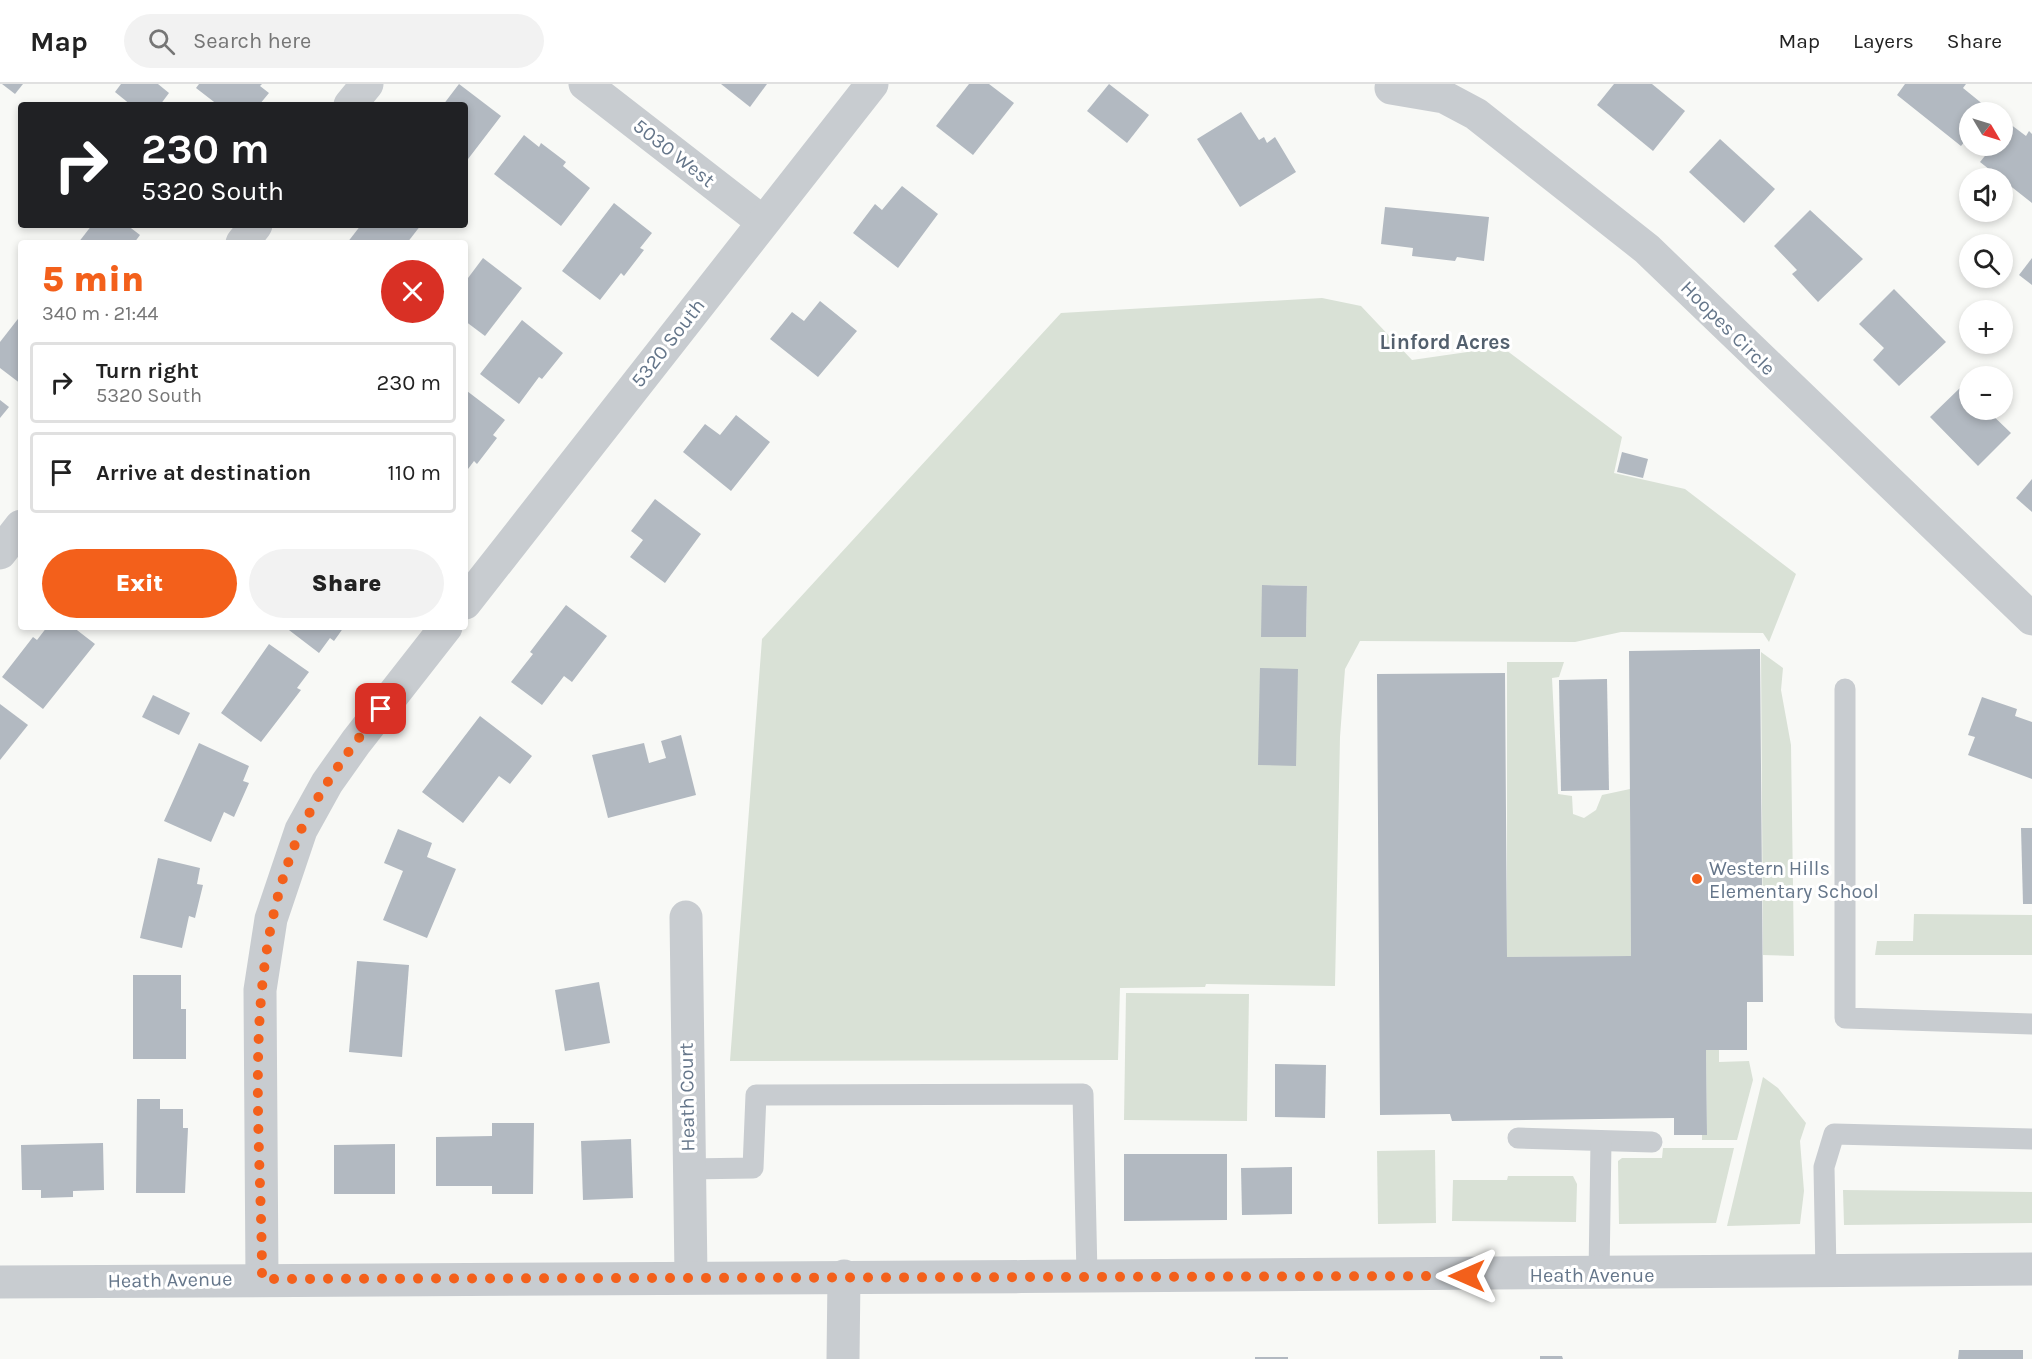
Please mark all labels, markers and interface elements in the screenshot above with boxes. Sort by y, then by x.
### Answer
search box [124,14,544,68]
text: Map [30,25,88,58]
icon: search [145,25,178,58]
text: Search here [193,28,311,54]
text: Map [1778,29,1820,53]
text: Layers [1853,29,1914,53]
text: Share [1947,29,2002,53]
north arrow [1959,102,2013,156]
map controls [1959,102,2013,420]
street label: 5030 West [629,114,720,192]
text: 230 m [141,124,270,174]
icon: right [42,126,120,204]
button: sound [1959,168,2013,222]
text: 5320 South [141,175,284,207]
button: search [1959,234,2013,288]
text: 5 min [42,258,144,300]
button: close [381,260,444,323]
street label: Hoopes Circle [1676,276,1780,380]
street label: 5320 South [626,294,710,392]
button: + [1959,300,2013,354]
text: 340 m · 21:44 [42,302,159,325]
district label: Linford Acres [1379,330,1511,354]
text: Turn right [96,358,199,384]
icon: right [45,366,78,399]
button: − [1959,366,2013,420]
text: 230 m [376,370,441,396]
text: 5320 South [96,384,202,407]
icon: arrive [45,456,78,489]
text: Arrive at destination [96,460,311,486]
text: 110 m [388,460,441,486]
button: Exit [42,549,237,618]
button: Share [249,549,444,618]
pin [355,683,406,734]
icon: arrive [364,692,397,725]
place label: Western Hills Elementary School [1709,857,1879,903]
marker: Western Hills Elementary School [1690,872,1704,886]
street label: Heath Court [675,1042,699,1152]
position arrow [1435,1244,1499,1308]
street label: Heath Avenue [1530,1264,1654,1287]
street label: Heath Avenue [107,1267,233,1293]

